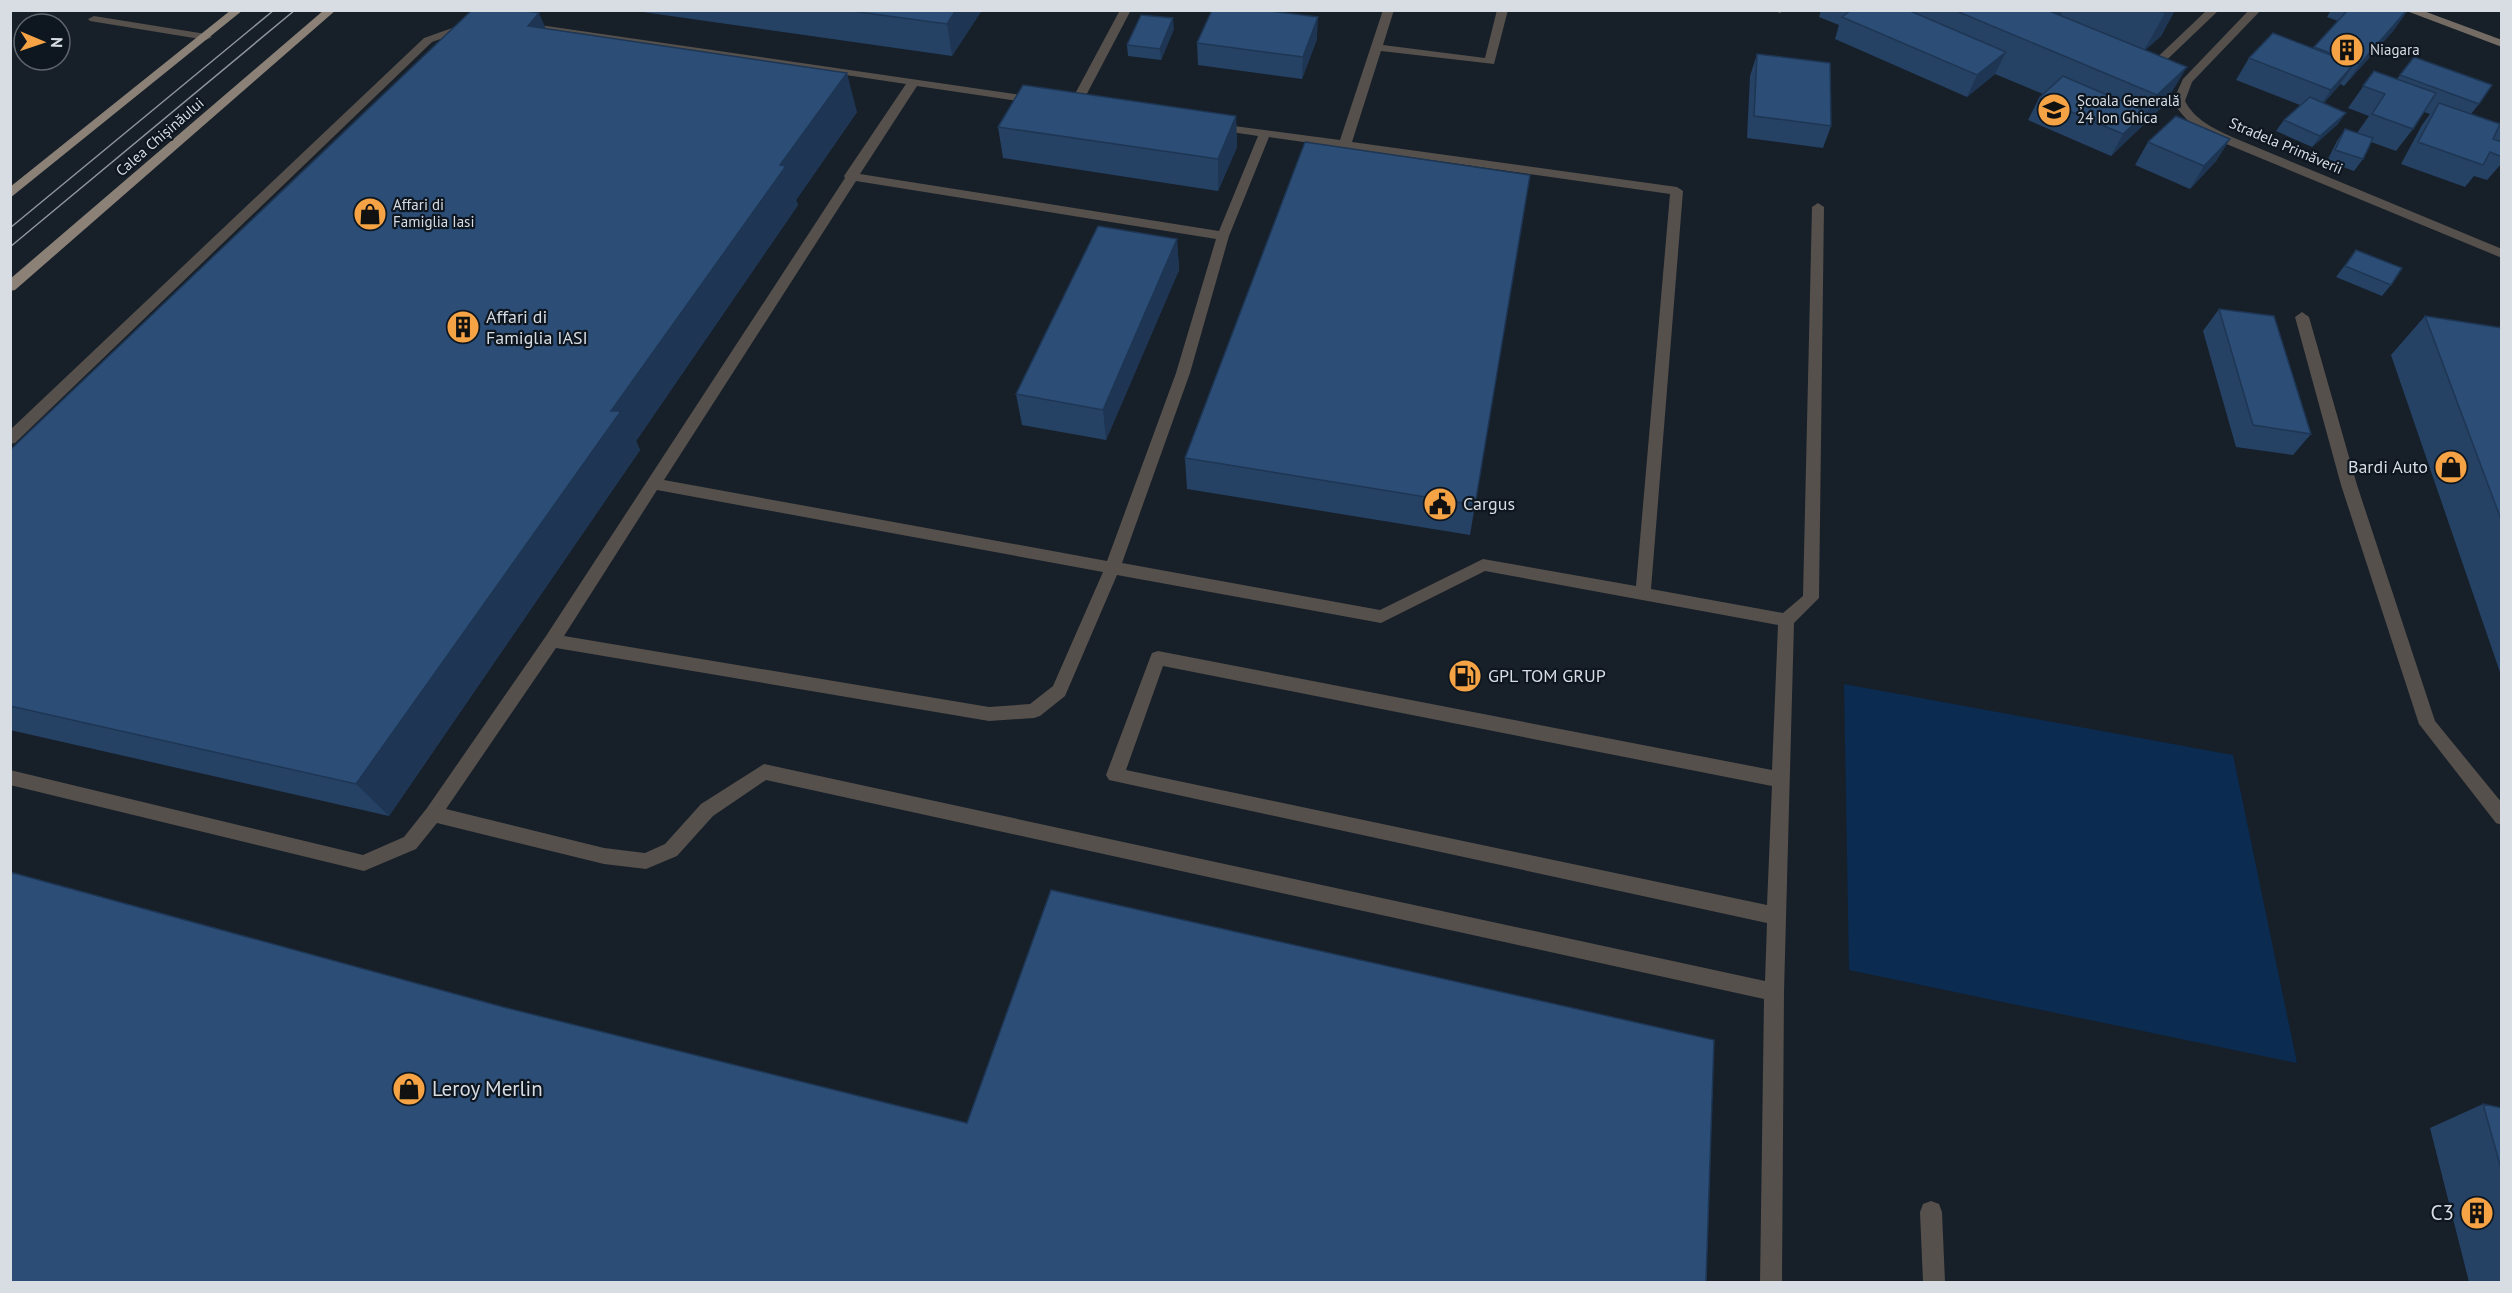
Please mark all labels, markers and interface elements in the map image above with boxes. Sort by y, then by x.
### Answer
north arrow [12,12,72,72]
building icon: Niagara [2329,32,2365,68]
text: N [47,37,67,48]
place label: Niagara [2370,40,2420,59]
place label: Școala Generală 24 Ion Ghica [2077,91,2180,127]
school or university icon: Școala Generală 24 Ion Ghica [2036,92,2072,128]
street label: Calea Chișinăului [112,93,208,180]
street label: Stradela Primăverii [2227,113,2346,178]
place label: Affari di Famiglia Iasi [393,195,474,231]
shop icon: Affari di Famiglia Iasi [352,196,388,232]
place label: Affari di Famiglia IASI [486,305,588,349]
building icon: Affari di Famiglia IASI [445,309,481,345]
shop icon: Bardi Auto [2433,449,2469,485]
place label: Bardi Auto [2348,455,2428,478]
public building icon: Cargus [1422,486,1458,522]
place label: Cargus [1463,492,1515,515]
fuel station icon: GPL TOM GRUP [1447,658,1483,694]
place label: GPL TOM GRUP [1488,664,1606,687]
shop icon: Leroy Merlin [391,1071,427,1107]
place label: Leroy Merlin [432,1075,543,1102]
building icon: C3 [2459,1195,2495,1231]
place label: C3 [2431,1199,2454,1226]

